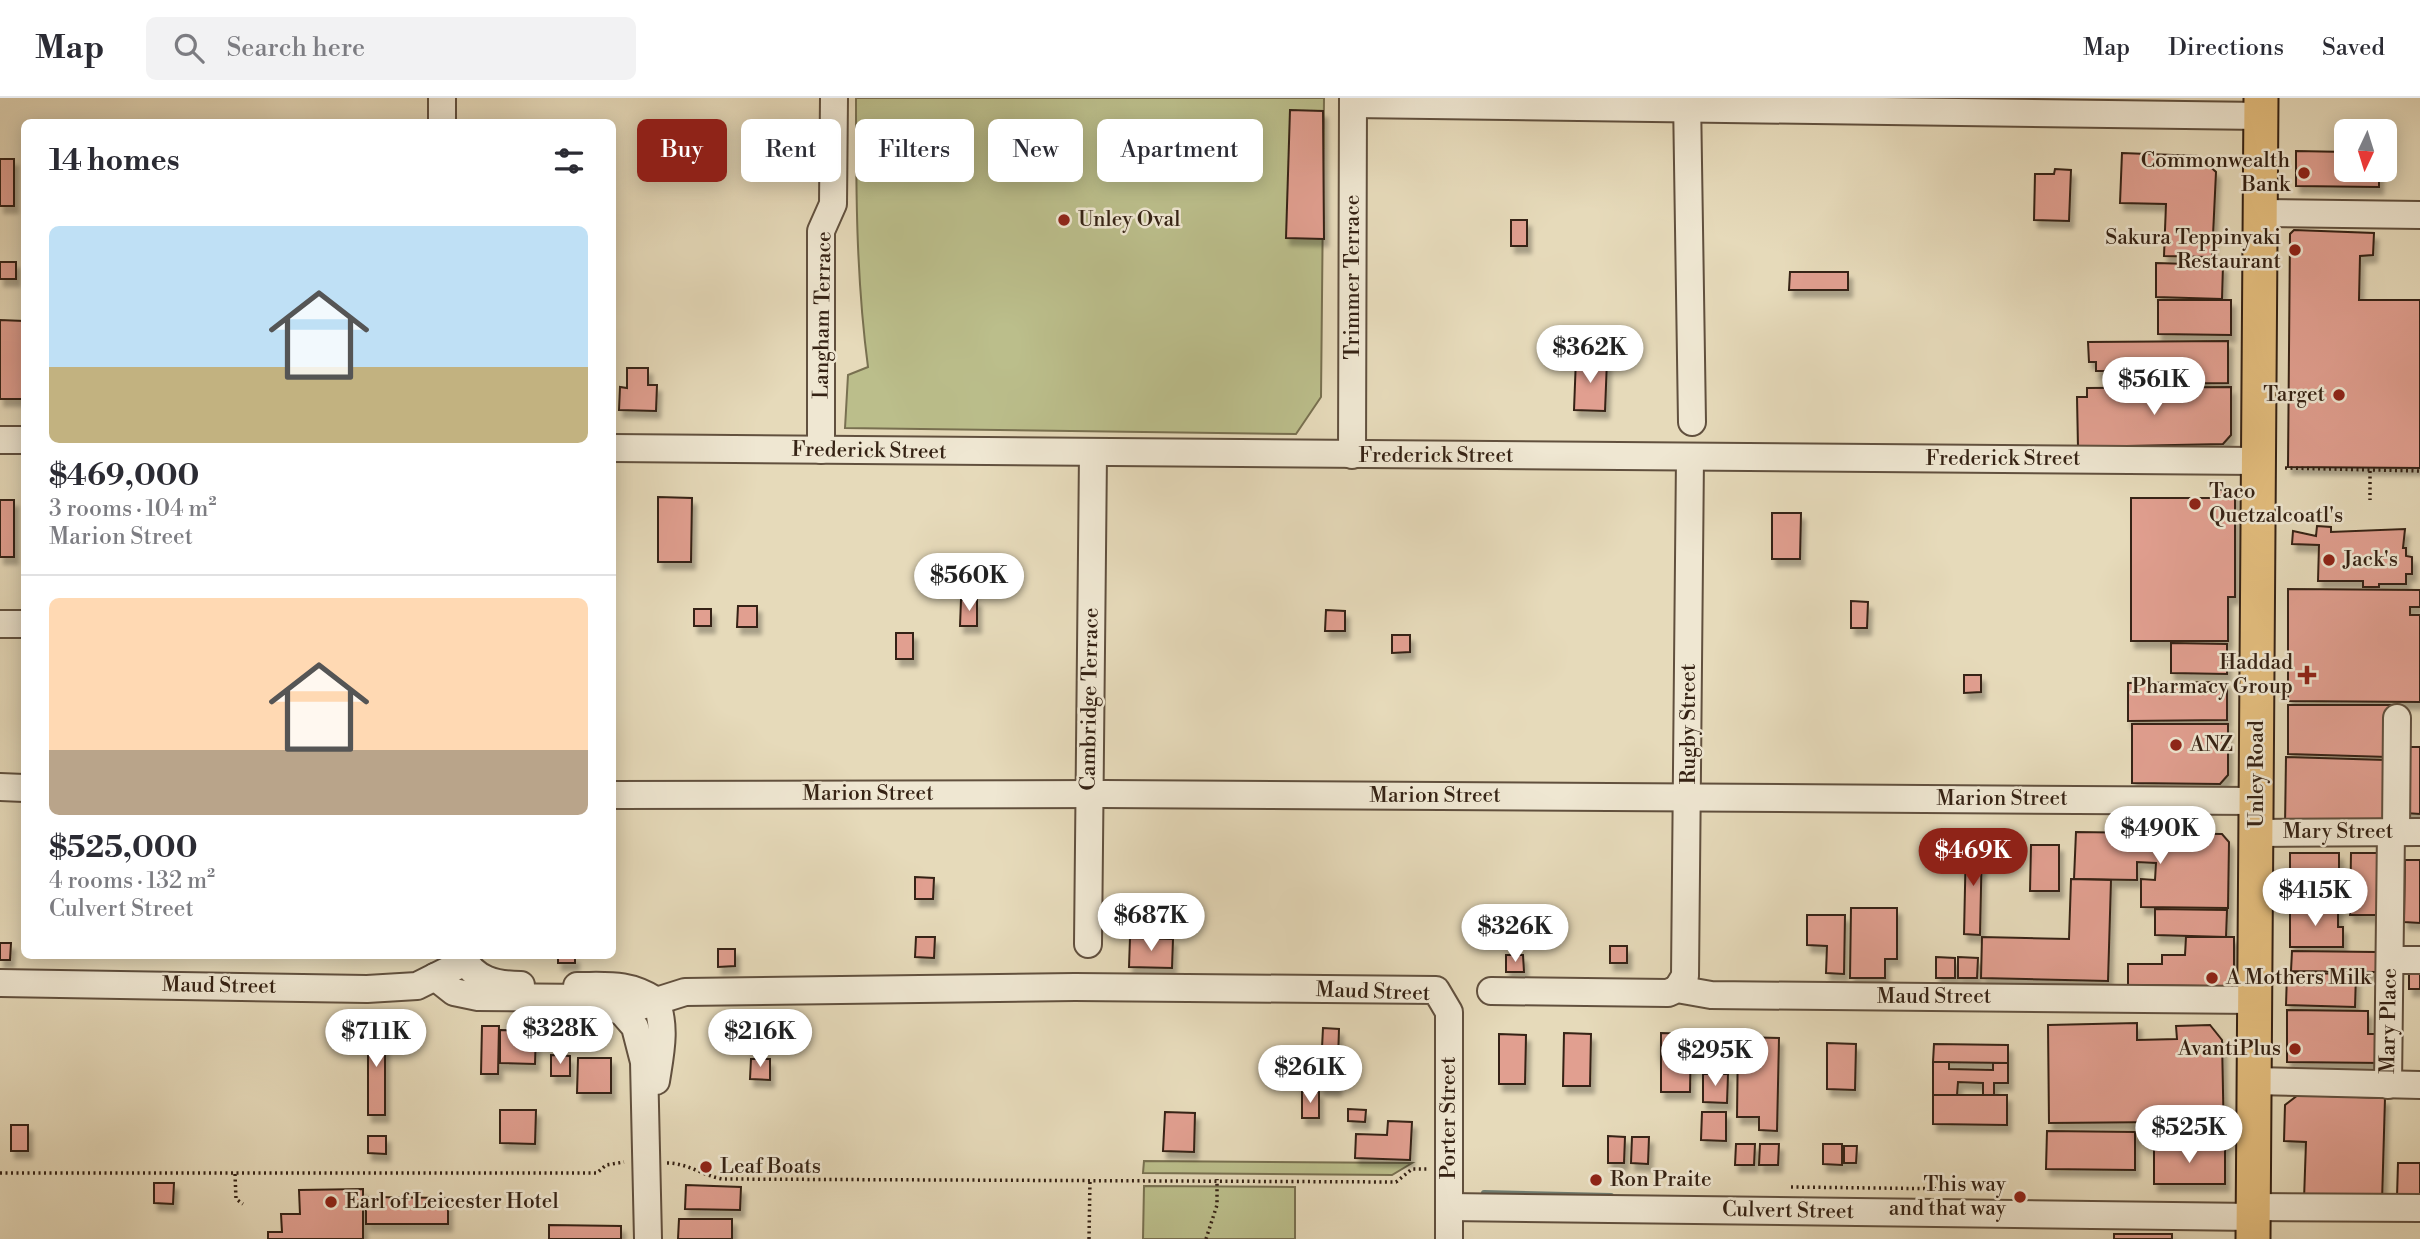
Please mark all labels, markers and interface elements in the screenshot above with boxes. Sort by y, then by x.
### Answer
search box [146,17,636,80]
text: Map [35,28,104,69]
icon: search [170,29,208,67]
text: Search here [226,32,365,64]
text: Map [2083,33,2130,63]
text: Directions [2168,33,2284,63]
text: Saved [2322,33,2385,63]
chip: Buy [637,119,727,182]
chip: Rent [741,119,841,182]
chip: Filters [855,119,974,182]
chip: New [988,119,1083,182]
chip: Apartment [1097,119,1263,182]
north arrow [2334,119,2398,182]
map controls [2334,119,2397,182]
text: 14 homes [49,142,180,180]
icon: filters [550,142,588,180]
place label: Commonwealth Bank [2141,148,2291,198]
marker: Commonwealth Bank [2296,165,2312,181]
street label: Trimmer Terrace [1340,195,1366,359]
place label: Unley Oval [1078,207,1180,233]
marker: Unley Oval [1056,212,1072,228]
place label: Sakura Teppinyaki Restaurant [2105,225,2282,275]
street label: Langham Terrace [809,231,837,399]
marker: Sakura Teppinyaki Restaurant [2287,242,2303,258]
icon: home [256,272,382,398]
pin: $362K [1541,326,1639,385]
text: $362K [1552,334,1628,362]
pin: $561K [2105,358,2203,417]
text: $561K [2118,366,2190,394]
place label: Target [2263,382,2326,408]
marker: Target [2331,387,2347,403]
street label: Frederick Street [791,437,947,465]
street label: Frederick Street [1359,443,1514,469]
street label: Frederick Street [1926,446,2081,472]
text: $469,000 [49,457,199,495]
place label: Taco Quetzalcoatl's [2209,479,2343,529]
text: 3 rooms · 104 m² [49,495,217,523]
marker: Taco Quetzalcoatl's [2187,496,2203,512]
text: Marion Street [49,523,193,551]
place label: Jack's [2342,547,2398,573]
marker: Jack's [2321,552,2337,568]
pin: $560K [920,554,1018,613]
text: $560K [930,562,1008,590]
street label: Cambridge Terrace [1075,607,1105,791]
icon: home [256,644,382,770]
place label: Haddad Pharmacy Group [2132,650,2293,700]
street label: Rugby Street [1676,663,1702,784]
marker: Haddad Pharmacy Group [2299,667,2315,683]
street label: Unley Road [2244,720,2270,828]
place label: ANZ [2189,732,2233,758]
marker: ANZ [2168,737,2184,753]
street label: Marion Street [802,781,934,807]
street label: Marion Street [1369,783,1501,809]
street label: Marion Street [1936,786,2068,812]
pin: $490K [2111,806,2209,866]
text: $490K [2121,815,2199,843]
street label: Mary Street [2283,819,2394,845]
pin: $469K [1924,828,2022,888]
text: $525,000 [49,829,197,867]
text: $469K [1935,837,2011,865]
text: 4 rooms · 132 m² [49,867,215,895]
pin: $415K [2266,868,2364,928]
text: $415K [2279,877,2351,905]
pin: $687K [1102,894,1200,953]
text: Culvert Street [49,895,194,923]
text: $687K [1114,902,1188,930]
pin: $326K [1466,904,1564,964]
text: $326K [1477,913,1553,941]
place label: A Mothers Milk [2225,965,2372,991]
street label: Mary Place [2375,968,2403,1074]
marker: A Mothers Milk [2204,970,2220,986]
street label: Maud Street [162,972,277,1000]
street label: Maud Street [1315,977,1431,1007]
street label: Maud Street [1877,984,1992,1010]
pin: $328K [511,1006,609,1066]
pin: $711K [327,1010,425,1069]
pin: $216K [711,1010,809,1069]
text: $328K [522,1015,598,1043]
text: $711K [341,1018,411,1046]
text: $216K [724,1018,796,1046]
pin: $295K [1666,1028,1764,1088]
place label: AvantiPlus [2177,1036,2281,1062]
text: $295K [1677,1037,1753,1065]
marker: AvantiPlus [2287,1041,2303,1057]
pin: $261K [1261,1046,1359,1105]
text: $261K [1274,1054,1346,1082]
street label: Porter Street [1436,1056,1462,1179]
pin: $525K [2140,1105,2238,1165]
text: $525K [2151,1114,2227,1142]
place label: Leaf Boats [720,1154,821,1180]
marker: Leaf Boats [698,1159,714,1175]
place label: Ron Praite [1610,1167,1712,1193]
marker: Ron Praite [1588,1172,1604,1188]
place label: This way and that way [1889,1172,2007,1222]
place label: Earl of Leicester Hotel [345,1189,559,1215]
marker: This way and that way [2012,1189,2028,1205]
marker: Earl of Leicester Hotel [323,1194,339,1210]
street label: Culvert Street [1722,1197,1855,1225]

